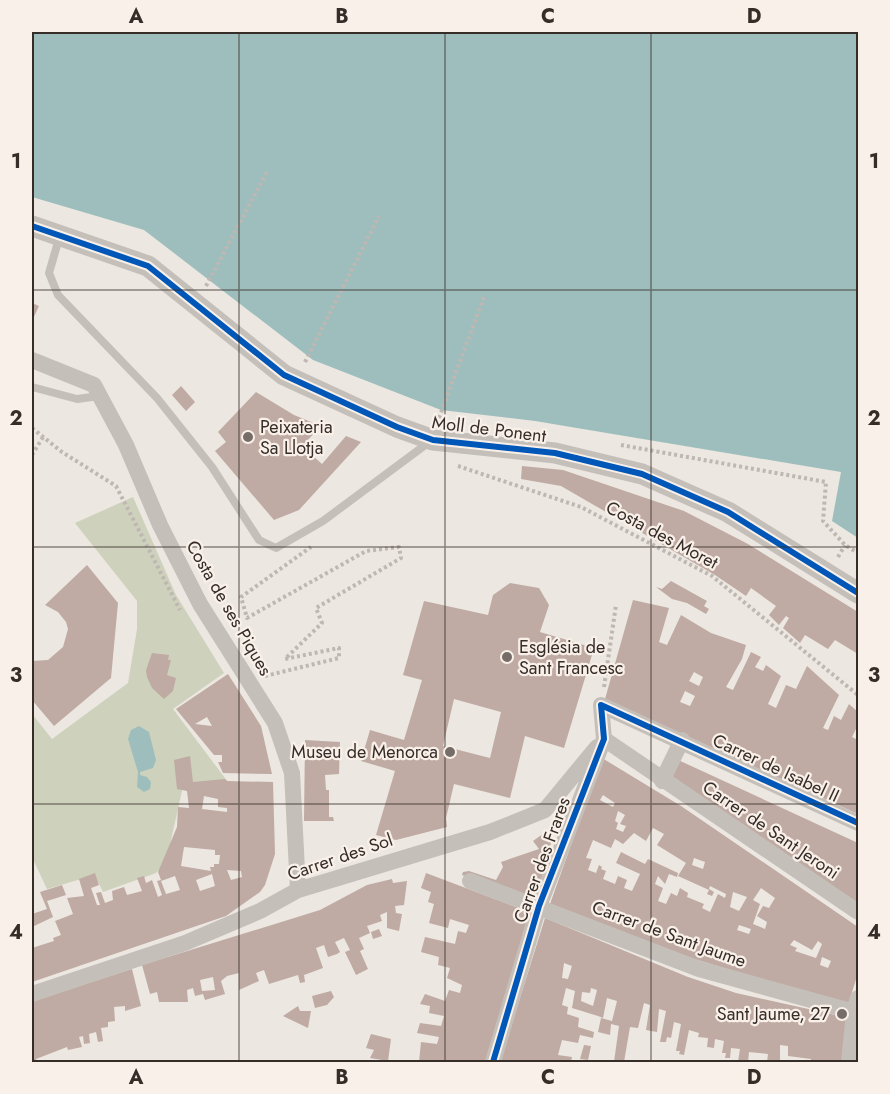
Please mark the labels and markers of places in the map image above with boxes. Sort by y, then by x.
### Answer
place label: Peixateria Sa Llotja [260,414,333,461]
marker: Peixateria Sa Llotja [241,430,255,444]
place label: Església de Sant Francesc [519,634,623,681]
marker: Església de Sant Francesc [500,650,514,664]
place label: Museu de Menorca [291,739,438,765]
marker: Museu de Menorca [443,745,457,759]
place label: Sant Jaume, 27 [717,1001,831,1027]
marker: Sant Jaume, 27 [835,1007,849,1021]

